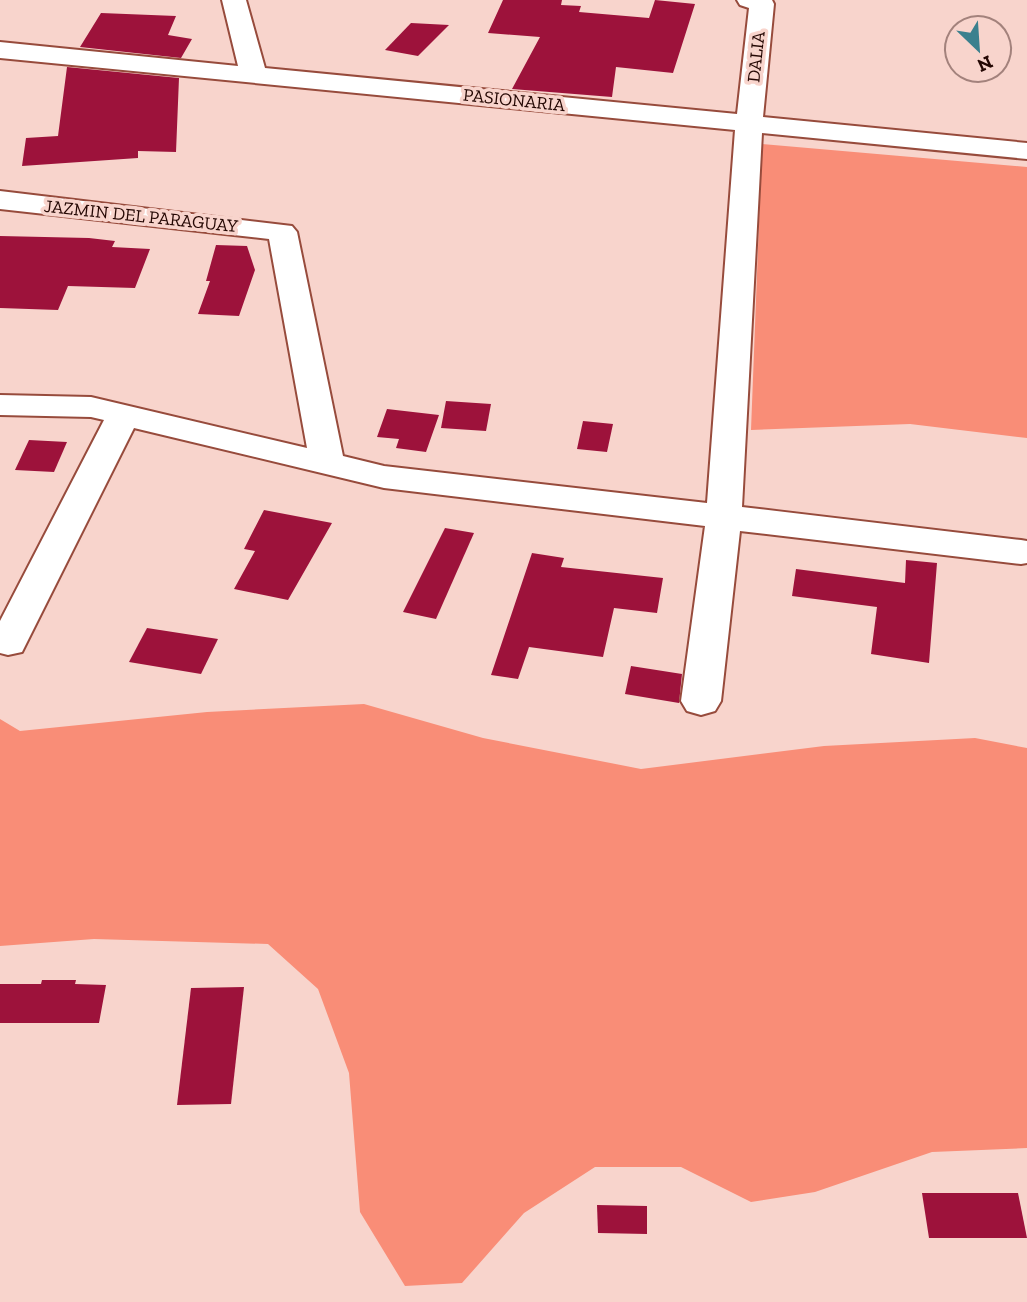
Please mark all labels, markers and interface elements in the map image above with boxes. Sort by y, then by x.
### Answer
north arrow [943,14,1013,84]
street label: DALIA [742,30,770,84]
text: N [974,50,996,77]
street label: PASIONARIA [462,84,566,116]
street label: JAZMIN DEL PARAGUAY [43,195,239,237]

